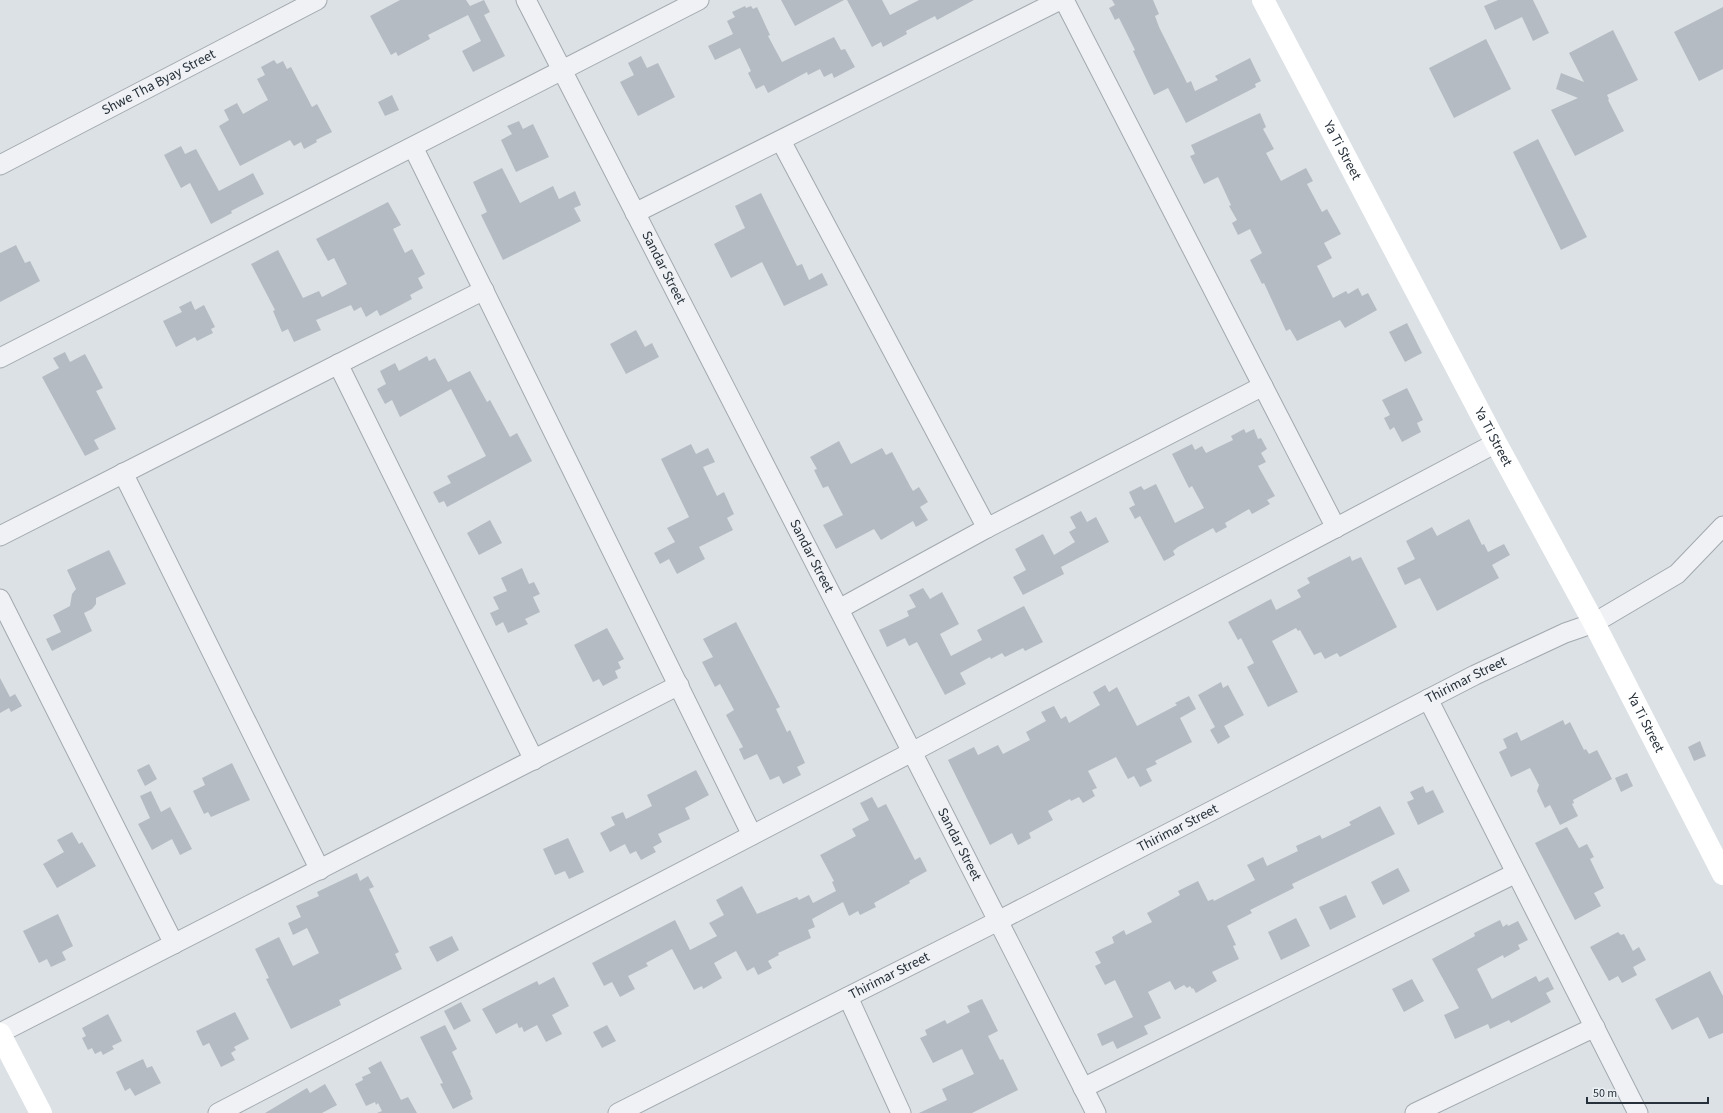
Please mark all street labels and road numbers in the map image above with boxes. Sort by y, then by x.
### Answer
street label: Shwe Tha Byay Street [98,44,219,120]
street label: Ya Ti Street [1318,116,1366,184]
street label: Sandar Street [636,228,691,308]
street label: Ya Ti Street [1469,403,1517,471]
street label: Sandar Street [784,516,839,596]
street label: Thirimar Street [1422,652,1510,709]
street label: Ya Ti Street [1621,689,1669,757]
street label: Thirimar Street [1134,799,1222,857]
street label: Sandar Street [932,804,986,885]
street label: Thirimar Street [845,947,934,1005]

